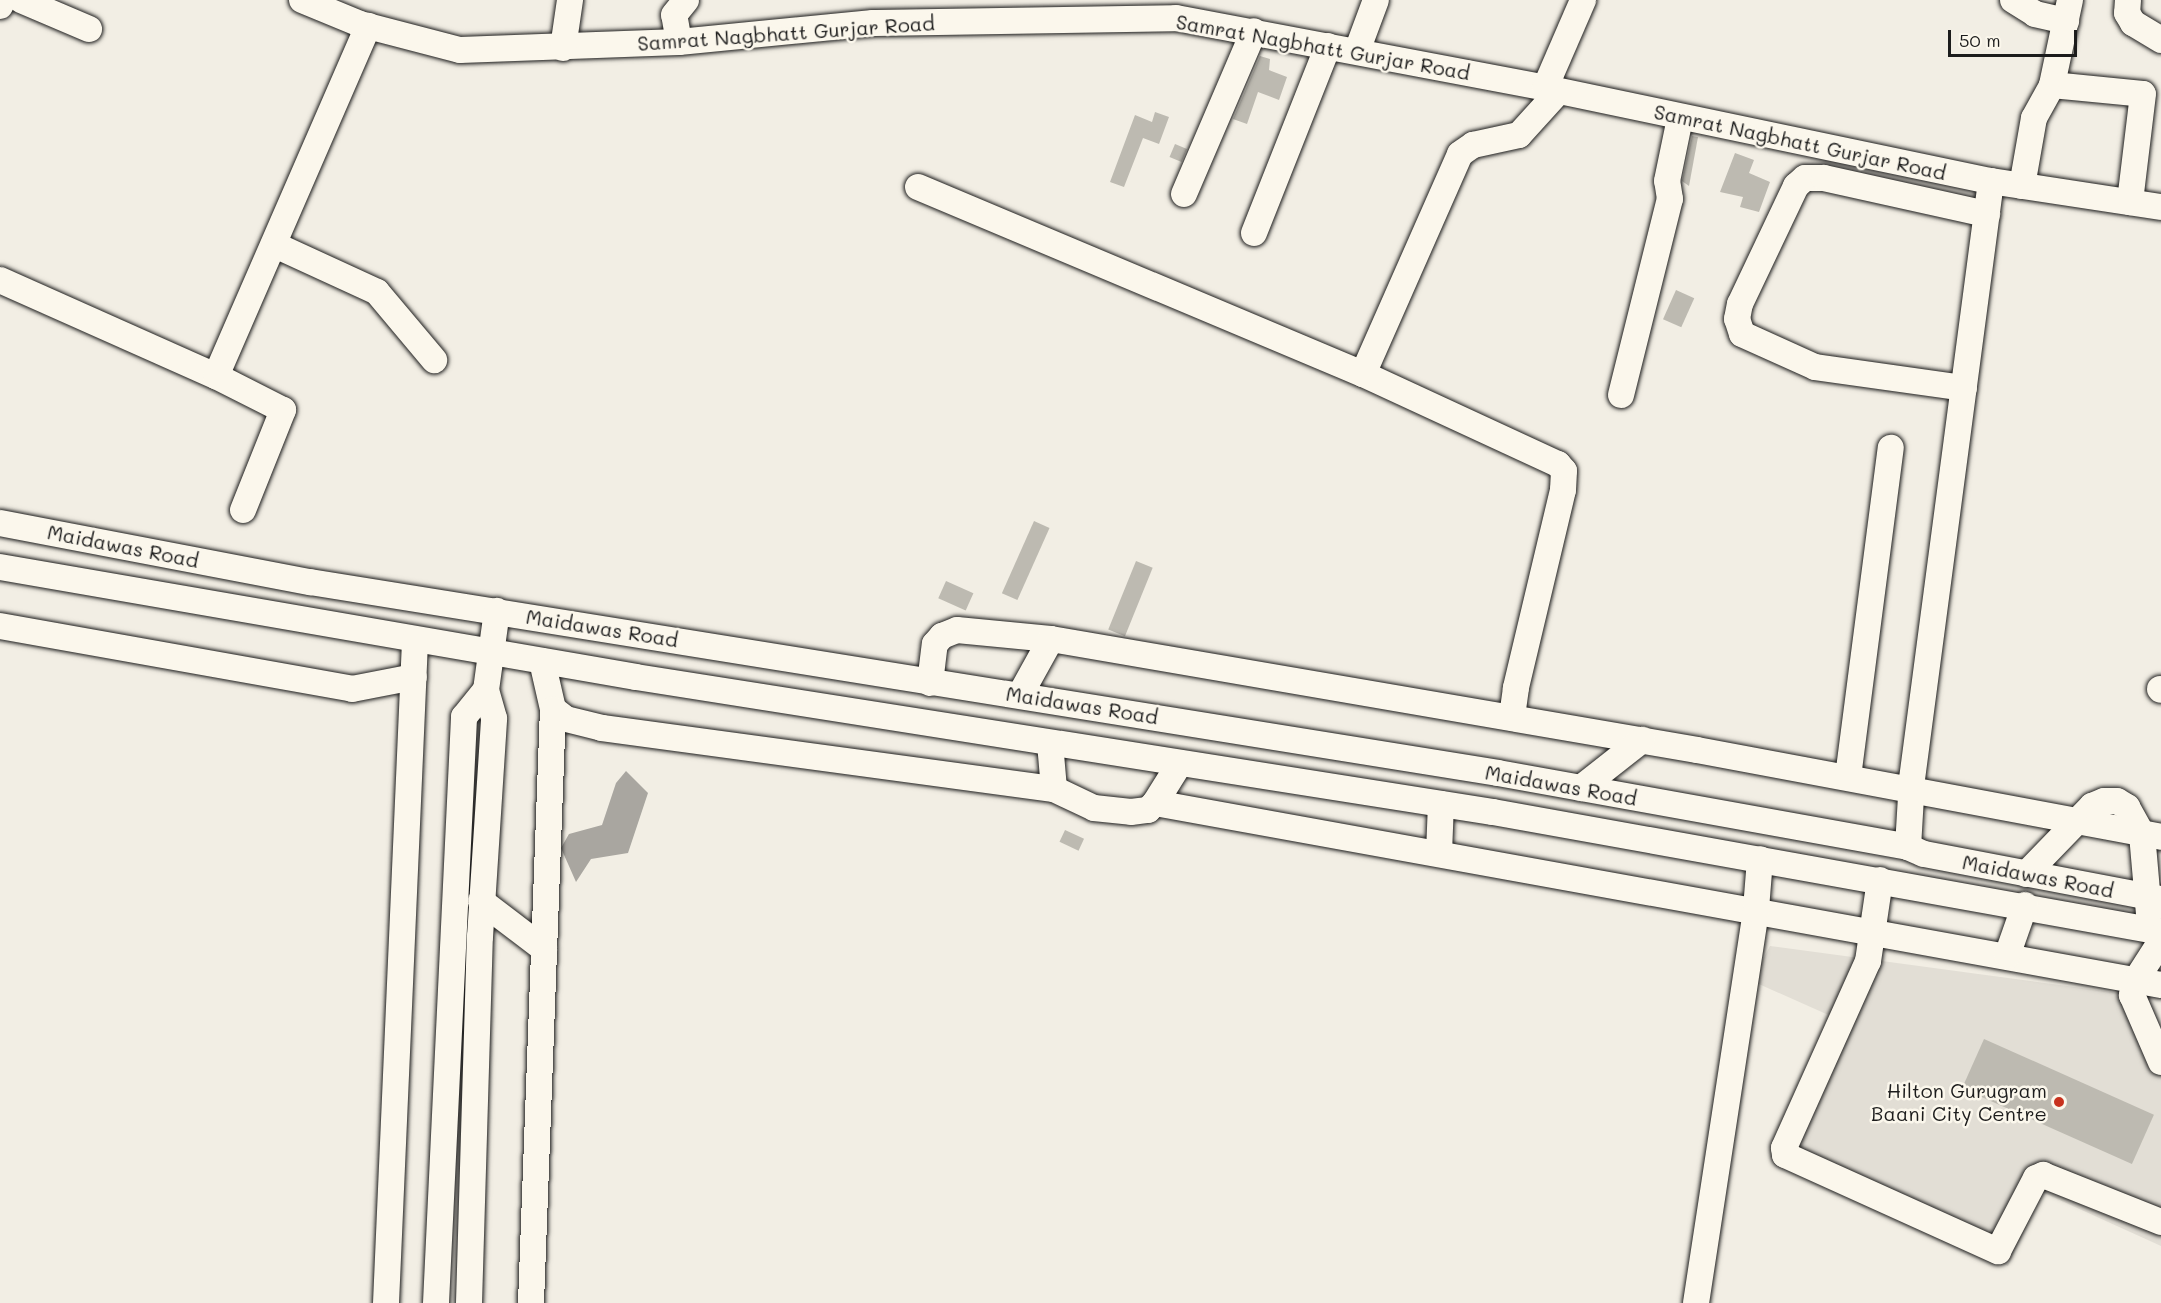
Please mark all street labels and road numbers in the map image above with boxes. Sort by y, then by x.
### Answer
street label: Samrat Nagbhatt Gurjar Road [1174,9,1472,85]
street label: Samrat Nagbhatt Gurjar Road [637,11,935,55]
street label: Samrat Nagbhatt Gurjar Road [1652,99,1948,185]
street label: Maidawas Road [45,520,201,572]
street label: Maidawas Road [524,604,680,652]
street label: Maidawas Road [1004,681,1160,729]
street label: Maidawas Road [1483,760,1639,810]
street label: Maidawas Road [1960,850,2116,902]

